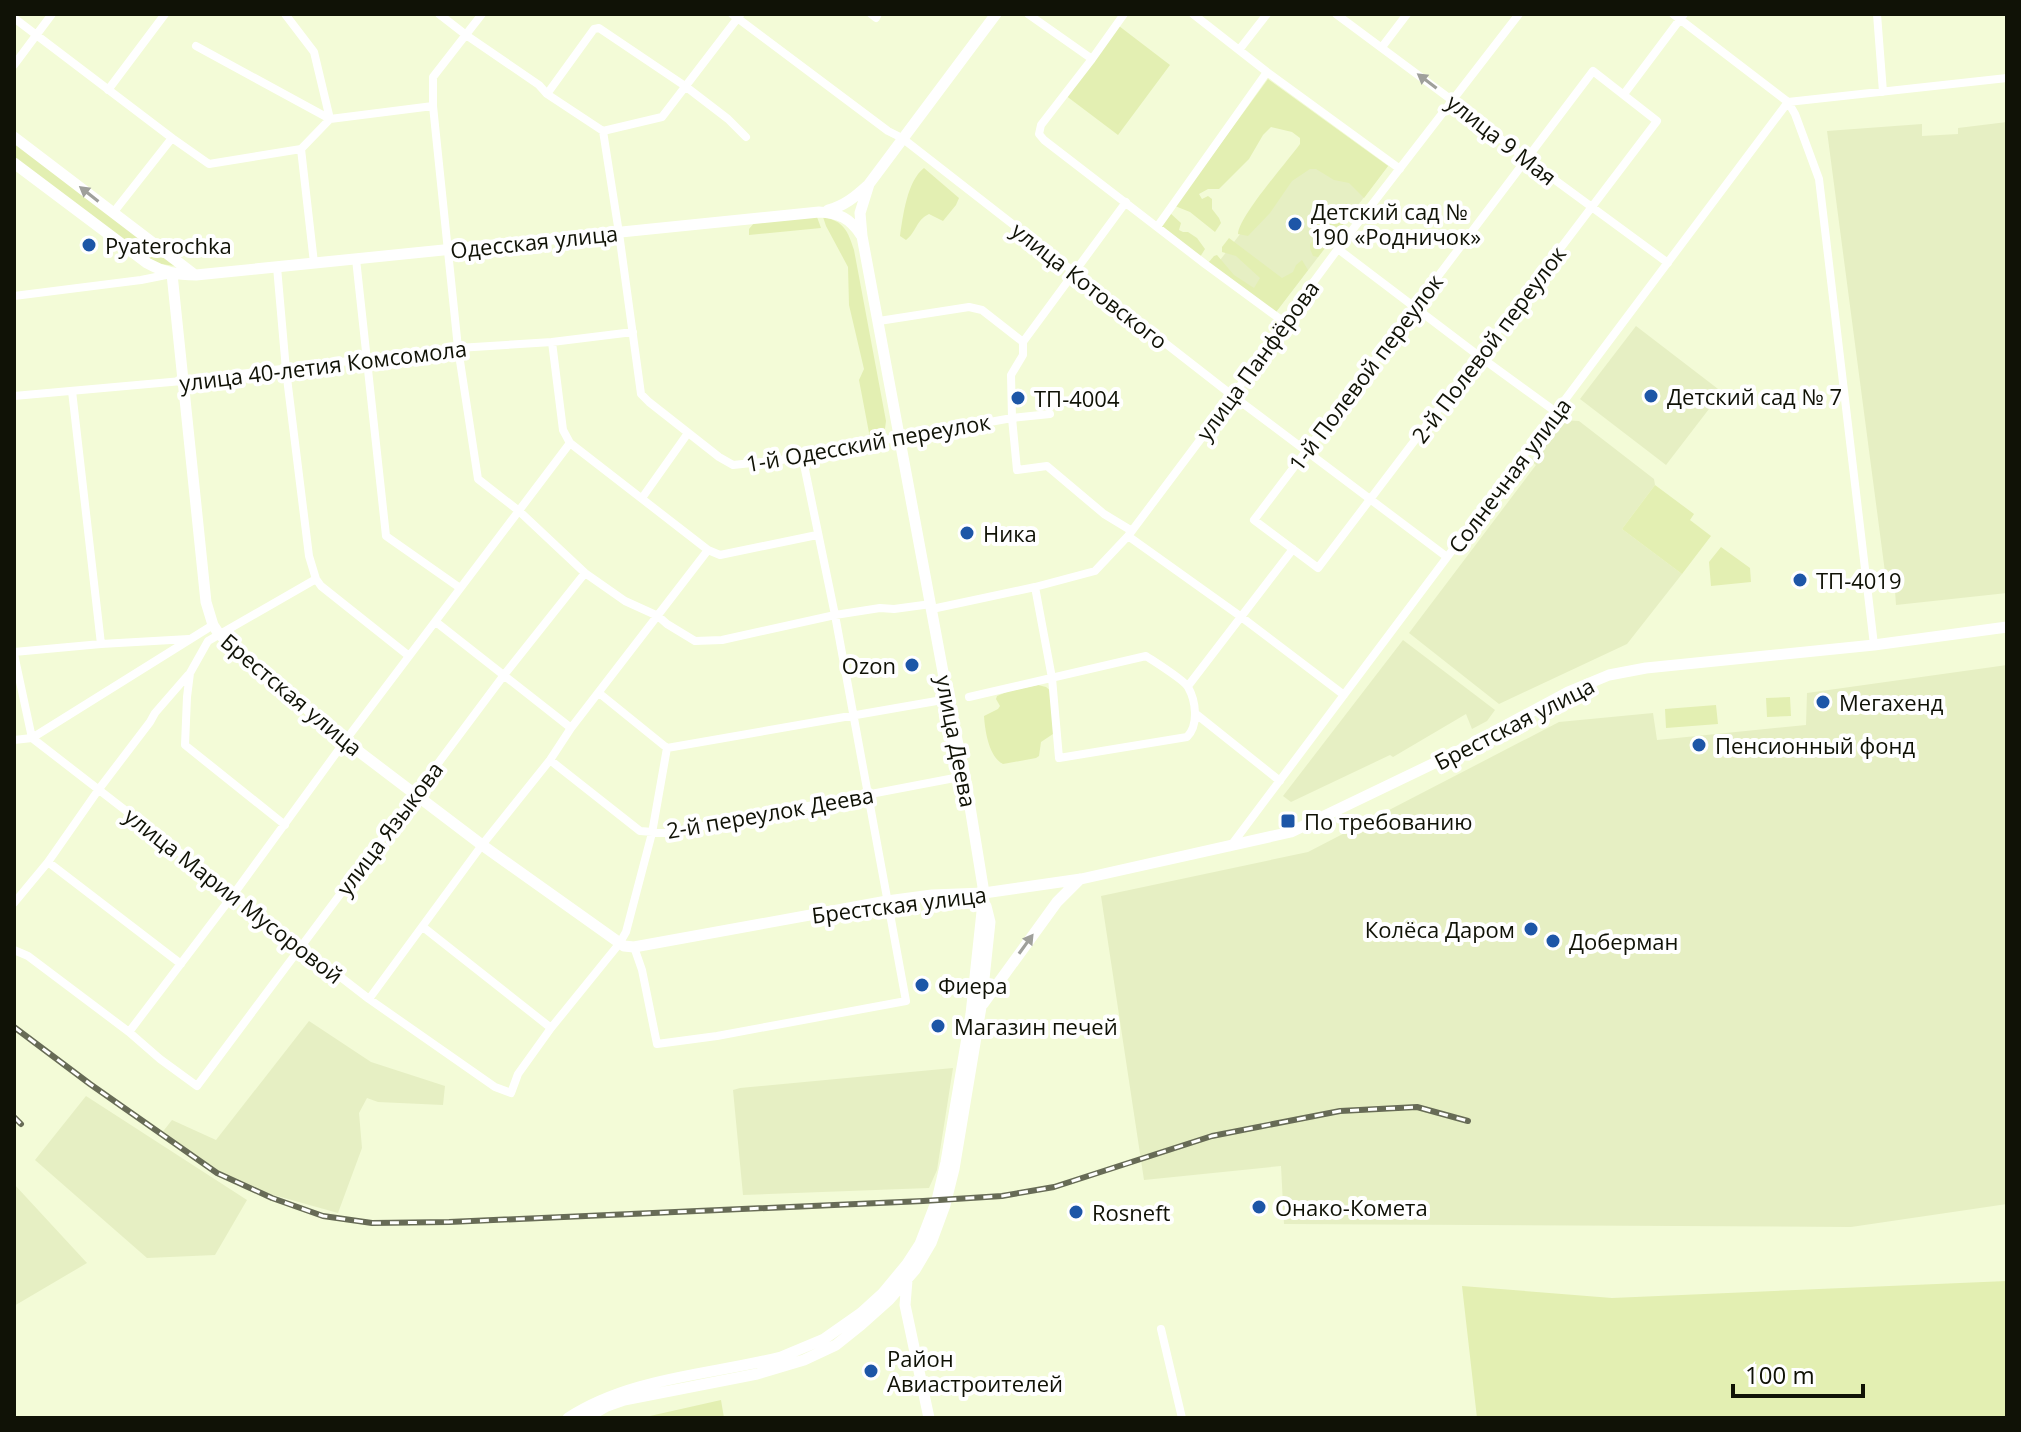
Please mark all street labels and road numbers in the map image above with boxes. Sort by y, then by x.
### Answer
street label: улица 9 Мая [1441,87,1563,191]
street label: улица Котовского [1006,215,1174,355]
street label: Одесская улица [449,217,619,265]
street label: 2-й Полевой переулок [1404,239,1572,449]
street label: 1-й Полевой переулок [1281,267,1449,477]
street label: улица Панфёрова [1189,274,1325,446]
street label: улица 40-летия Комсомола [178,332,468,398]
street label: Солнечная улица [1441,391,1577,559]
street label: 1-й Одесский переулок [743,406,993,478]
street label: Брестская улица [215,626,369,762]
street label: Брестская улица [1429,670,1599,776]
street label: улица Деева [929,672,985,810]
street label: улица Языкова [329,755,449,901]
street label: 2-й переулок Деева [664,779,876,845]
street label: улица Марии Мусоровой [119,800,349,990]
street label: Брестская улица [810,878,988,930]

